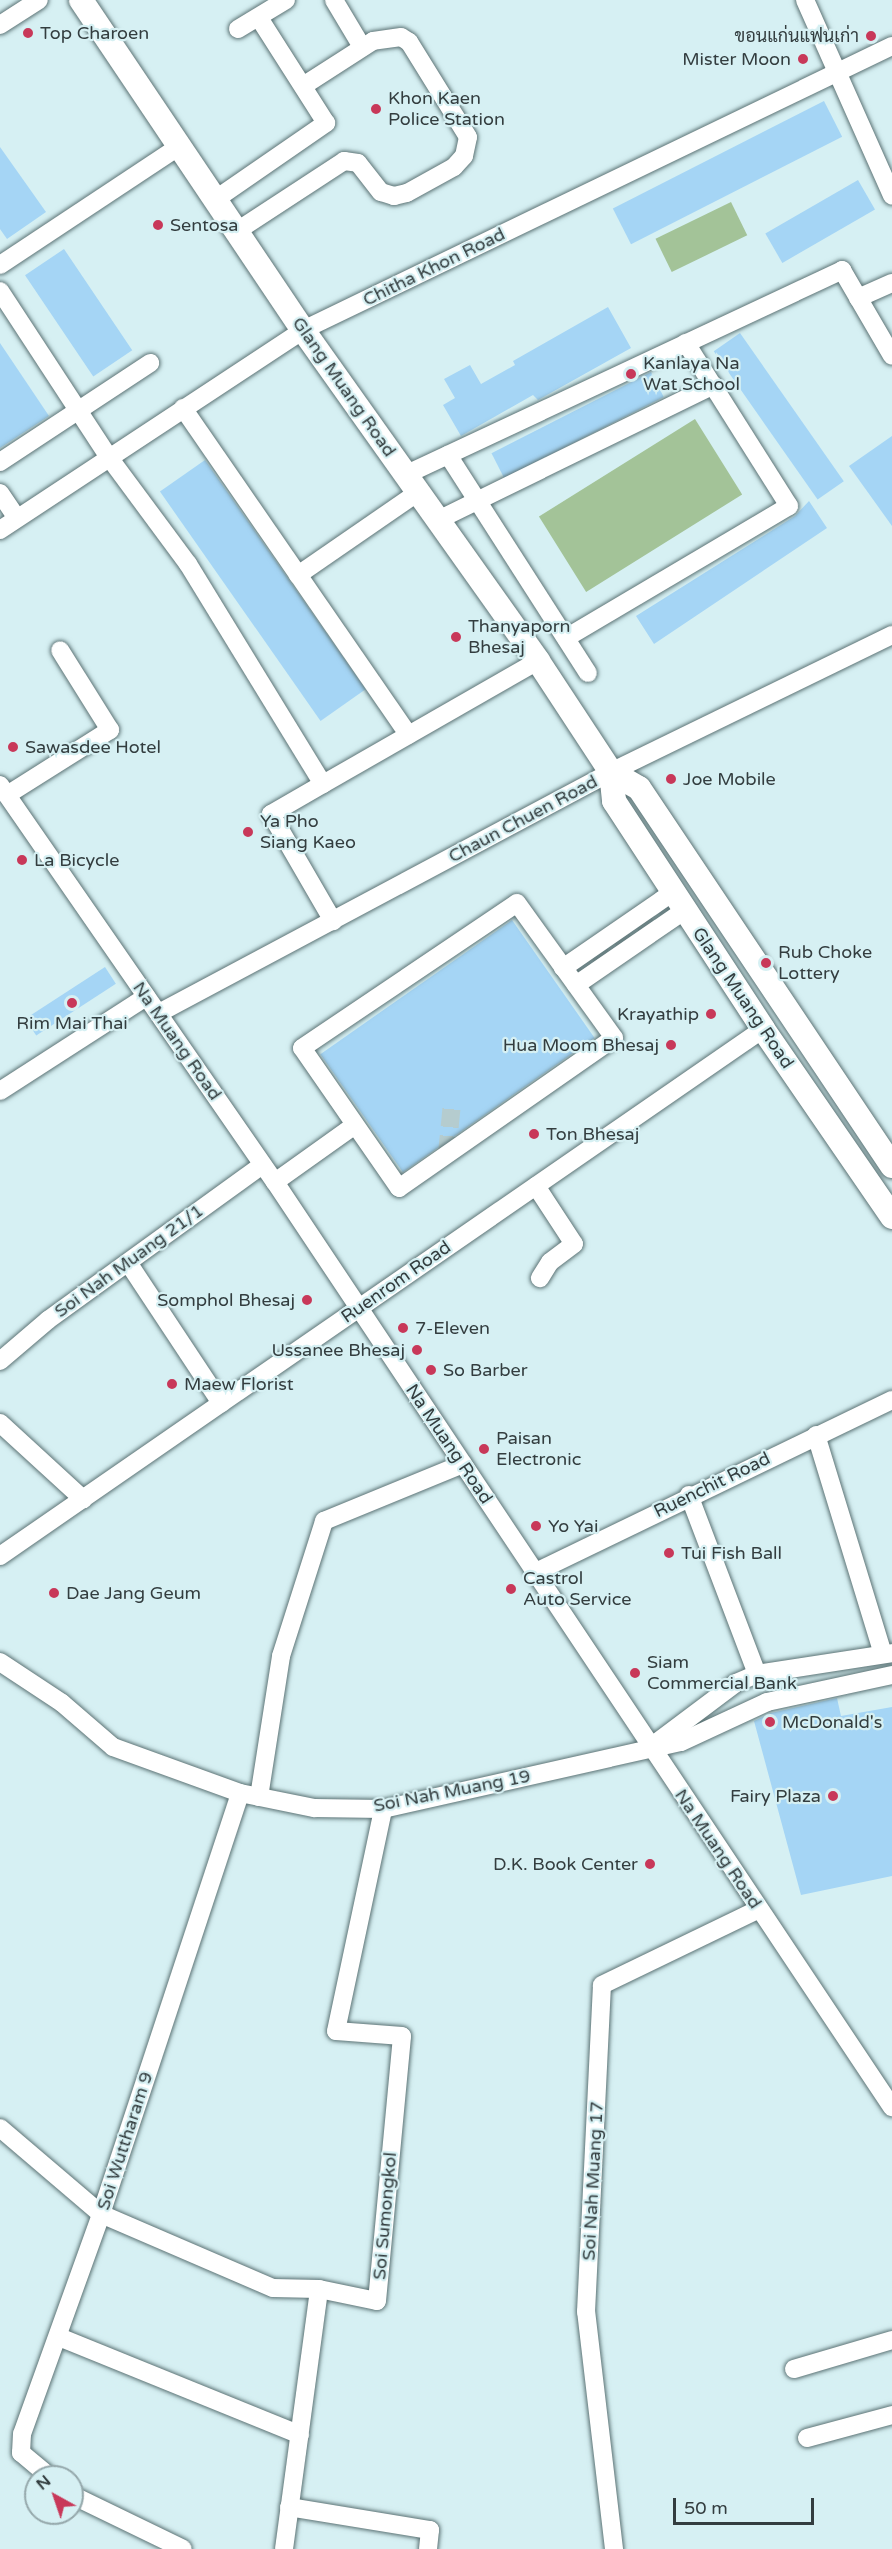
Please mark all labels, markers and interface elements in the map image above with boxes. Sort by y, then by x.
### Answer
place label: Top Charoen [40,22,149,44]
place label: ขอนแก่นแฟนเก่า [734,25,859,47]
marker: Top Charoen [21,26,35,40]
marker: ขอนแก่นแฟนเก่า [864,29,878,43]
place label: Mister Moon [682,48,791,70]
marker: Mister Moon [796,52,810,66]
place label: Khon Kaen Police Station [388,88,505,130]
marker: Khon Kaen Police Station [369,102,383,116]
place label: Sentosa [170,214,238,236]
marker: Sentosa [151,218,165,232]
street label: Chitha Khon Road [359,223,509,311]
street label: Glang Muang Road [288,313,400,461]
place label: Kanlaya Na Wat School [643,353,740,395]
marker: Kanlaya Na Wat School [624,367,638,381]
place label: Thanyaporn Bhesaj [468,616,571,658]
marker: Thanyaporn Bhesaj [449,630,463,644]
place label: Sawasdee Hotel [25,736,161,758]
marker: Sawasdee Hotel [6,740,20,754]
place label: Joe Mobile [683,768,776,790]
street label: Chaun Chuen Road [445,771,601,867]
marker: Joe Mobile [664,772,678,786]
place label: Ya Pho Siang Kaeo [260,811,356,854]
marker: Ya Pho Siang Kaeo [241,825,255,839]
place label: La Bicycle [34,849,119,871]
marker: La Bicycle [15,853,29,867]
street label: Glang Muang Road [688,923,798,1073]
place label: Rub Choke Lottery [778,942,872,984]
marker: Rub Choke Lottery [759,956,773,970]
street label: Na Muang Road [128,978,226,1104]
marker: Rim Mai Thai [65,996,79,1010]
place label: Krayathip [617,1003,699,1025]
marker: Krayathip [704,1007,718,1021]
place label: Rim Mai Thai [16,1012,128,1034]
place label: Hua Moom Bhesaj [503,1034,659,1056]
marker: Hua Moom Bhesaj [664,1038,678,1052]
place label: Ton Bhesaj [546,1123,639,1145]
marker: Ton Bhesaj [527,1127,541,1141]
street label: Soi Nah Muang 21/1 [50,1200,208,1322]
street label: Ruenrom Road [337,1236,455,1328]
place label: Somphol Bhesaj [157,1289,295,1311]
marker: Somphol Bhesaj [300,1293,314,1307]
place label: 7-Eleven [415,1317,490,1339]
marker: 7-Eleven [396,1321,410,1335]
place label: Ussanee Bhesaj [271,1339,405,1361]
marker: Ussanee Bhesaj [410,1343,424,1357]
place label: So Barber [443,1359,528,1381]
marker: So Barber [424,1363,438,1377]
place label: Maew Florist [184,1373,294,1395]
marker: Maew Florist [165,1377,179,1391]
street label: Na Muang Road [401,1380,497,1508]
place label: Paisan Electronic [496,1428,581,1470]
marker: Paisan Electronic [477,1442,491,1456]
street label: Ruenchit Road [650,1448,774,1522]
place label: Yo Yai [548,1515,598,1537]
marker: Yo Yai [529,1519,543,1533]
place label: Tui Fish Ball [681,1542,782,1564]
marker: Tui Fish Ball [662,1546,676,1560]
place label: Castrol Auto Service [523,1568,631,1610]
place label: Dae Jang Geum [66,1582,201,1604]
marker: Castrol Auto Service [504,1582,518,1596]
marker: Dae Jang Geum [47,1586,61,1600]
place label: Siam Commercial Bank [647,1652,797,1694]
marker: Siam Commercial Bank [628,1666,642,1680]
place label: McDonald's [782,1711,882,1733]
marker: McDonald's [763,1715,777,1729]
street label: Soi Nah Muang 19 [372,1765,532,1817]
street label: Na Muang Road [670,1785,766,1913]
place label: Fairy Plaza [730,1785,821,1807]
marker: Fairy Plaza [826,1789,840,1803]
place label: D.K. Book Center [493,1853,638,1875]
marker: D.K. Book Center [643,1857,657,1871]
street label: Soi Wuttharam 9 [92,2069,158,2213]
street label: Soi Nah Muang 17 [578,2101,608,2261]
street label: Soi Sumongkol [369,2151,401,2281]
north arrow [24,2465,84,2525]
text: N [32,2471,55,2495]
scale bar [676,2486,817,2524]
text: 50 m [684,2497,728,2519]

